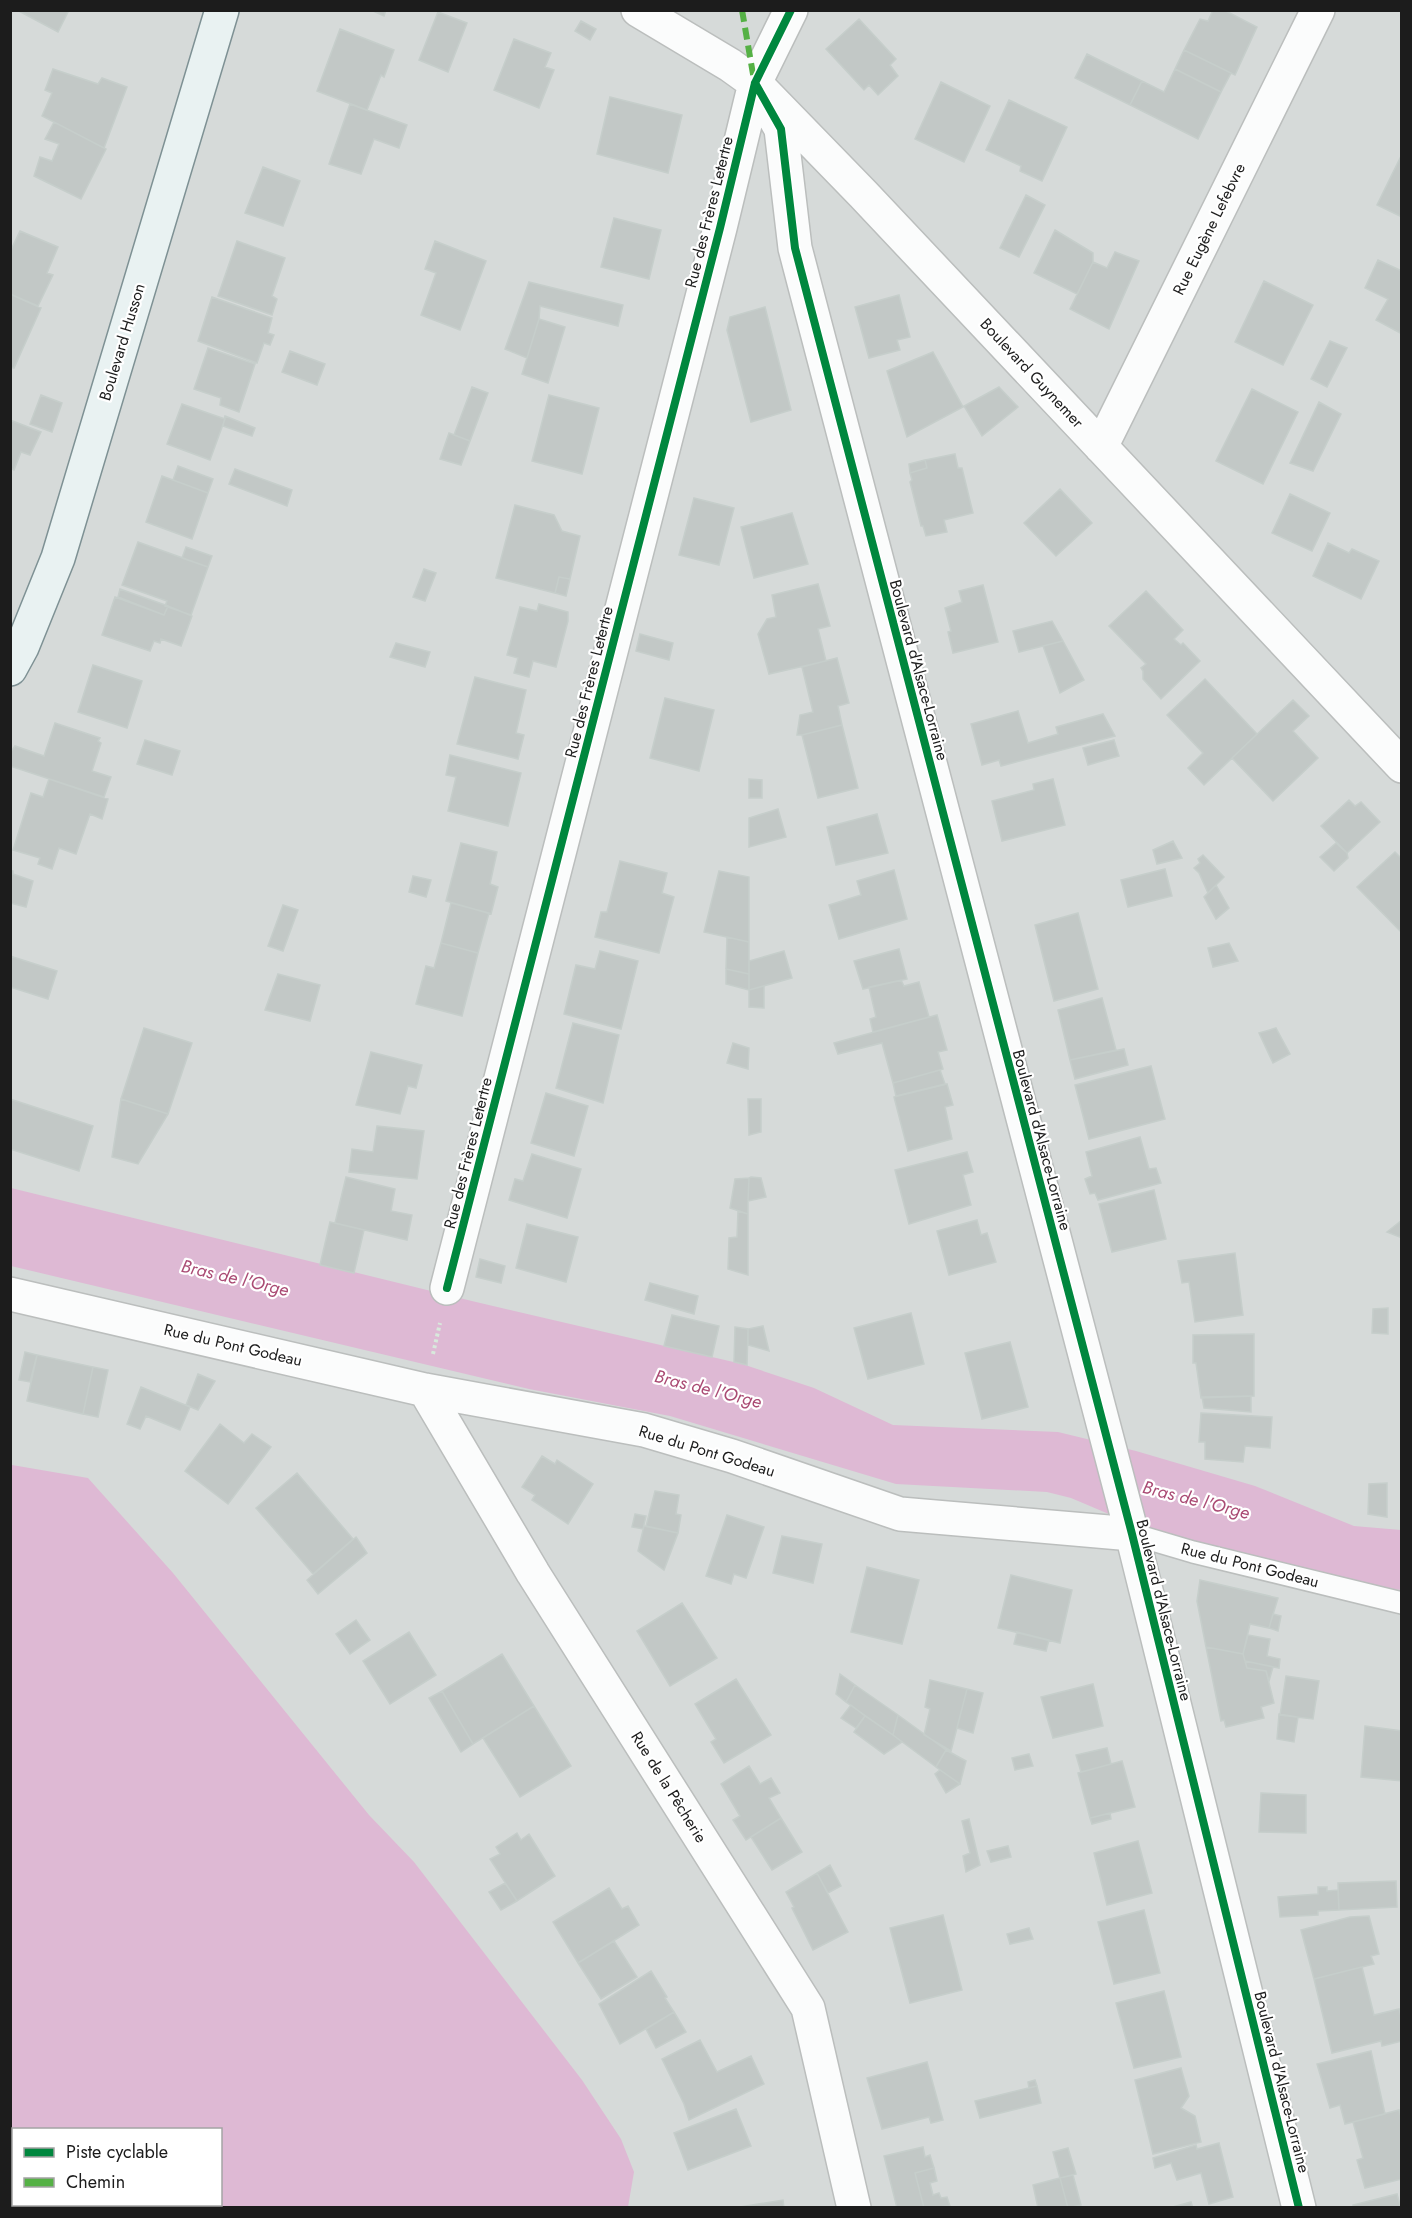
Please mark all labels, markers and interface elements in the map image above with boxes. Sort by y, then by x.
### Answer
street label: Rue des Frères Letertre [679,134,739,290]
street label: Rue Eugène Lefebvre [1167,159,1251,299]
street label: Boulevard Husson [93,280,151,404]
street label: Boulevard Guynemer [975,313,1089,433]
street label: Boulevard d'Alsace-Lorraine [884,577,954,763]
street label: Rue des Frères Letertre [559,604,619,760]
street label: Boulevard d'Alsace-Lorraine [1007,1047,1077,1233]
street label: Rue des Frères Letertre [438,1075,498,1231]
water label: Bras de l'Orge [179,1253,291,1303]
street label: Rue du Pont Godeau [162,1318,304,1372]
water label: Bras de l'Orge [652,1363,764,1415]
street label: Rue du Pont Godeau [636,1419,778,1483]
water label: Bras de l'Orge [1140,1474,1252,1526]
street label: Boulevard d'Alsace-Lorraine [1130,1517,1198,1703]
street label: Rue du Pont Godeau [1179,1537,1321,1593]
street label: Rue de la Pêcherie [625,1727,713,1847]
street label: Boulevard d'Alsace-Lorraine [1248,1989,1316,2175]
legend [12,2128,222,2206]
text: Piste cyclable [66,2139,168,2165]
text: Chemin [66,2169,125,2195]

